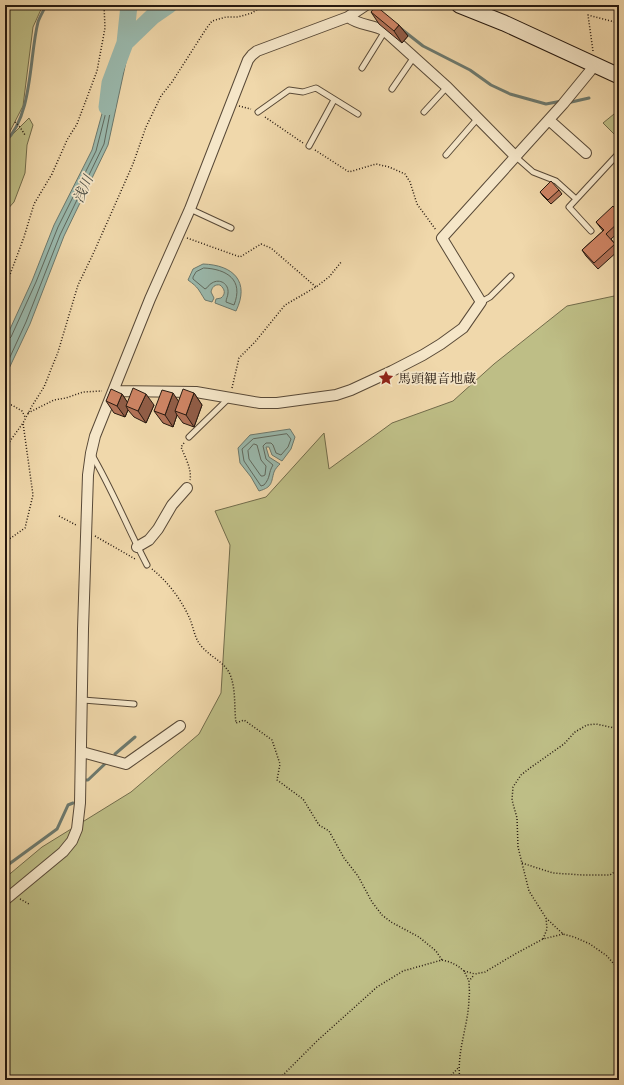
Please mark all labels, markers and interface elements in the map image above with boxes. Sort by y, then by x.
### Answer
water label: 浅川 [70,171,98,205]
place icon: 馬頭観音地蔵 [377,369,395,387]
place label: 馬頭観音地蔵 [398,371,476,386]

